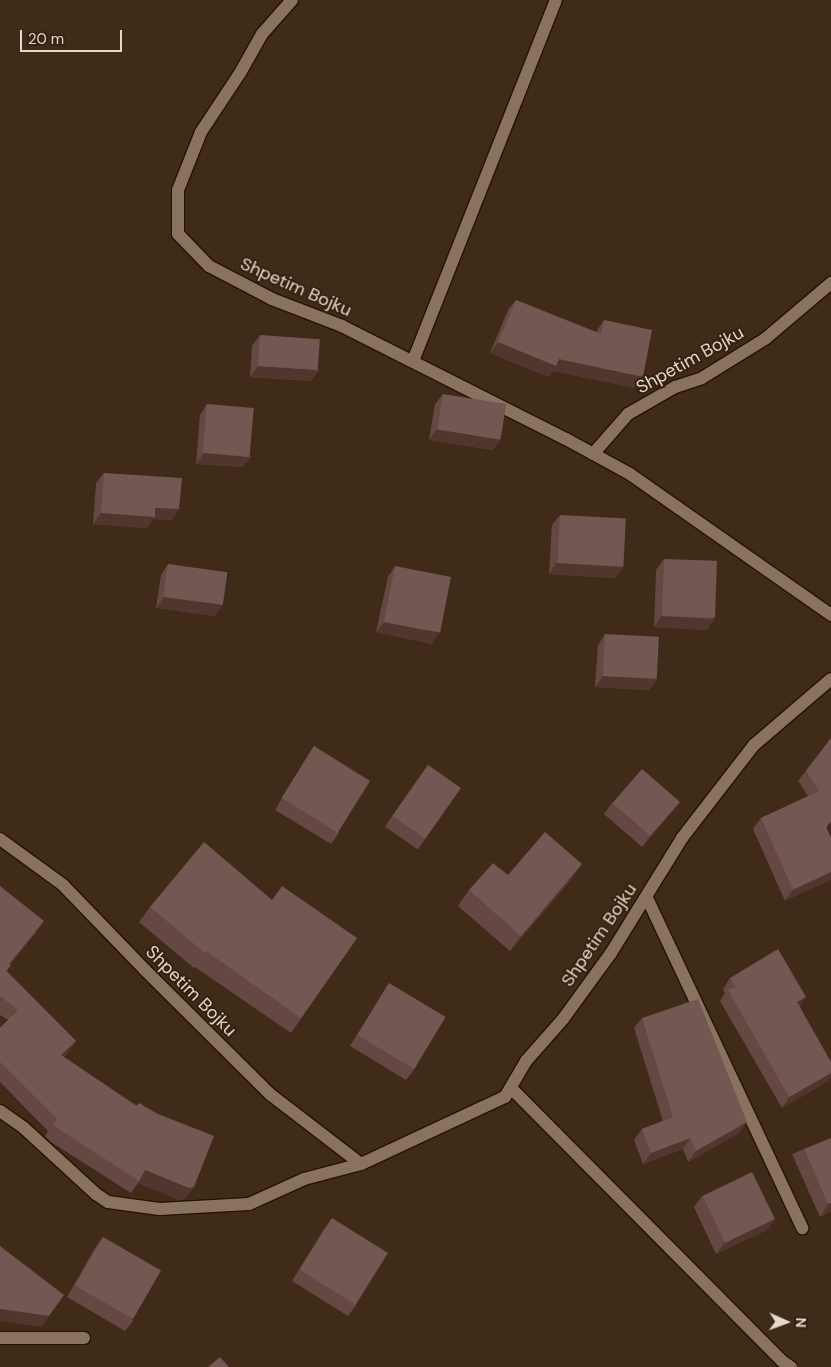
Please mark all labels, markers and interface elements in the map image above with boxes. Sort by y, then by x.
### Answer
scale bar [22,20,125,52]
text: 20 m [28,29,64,49]
street label: Shpetim Bojku [237,253,355,321]
street label: Shpetim Bojku [633,322,747,398]
street label: Shpetim Bojku [557,879,641,991]
street label: Shpetim Bojku [141,941,241,1041]
north arrow [761,1297,811,1347]
text: N [792,1317,810,1328]

